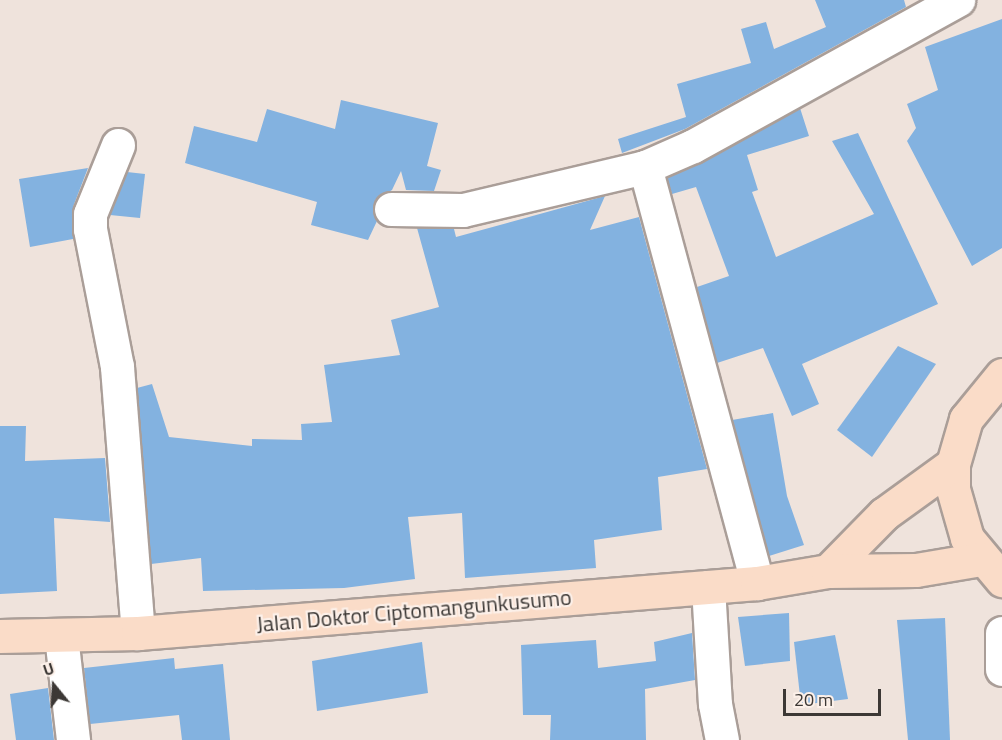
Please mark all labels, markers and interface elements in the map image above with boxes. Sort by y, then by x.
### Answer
street label: Jalan Doktor Ciptomangunkusumo [255,584,573,638]
north arrow [24,656,84,716]
text: U [40,656,57,682]
scale bar [786,677,884,715]
text: 20 m [794,686,833,713]

